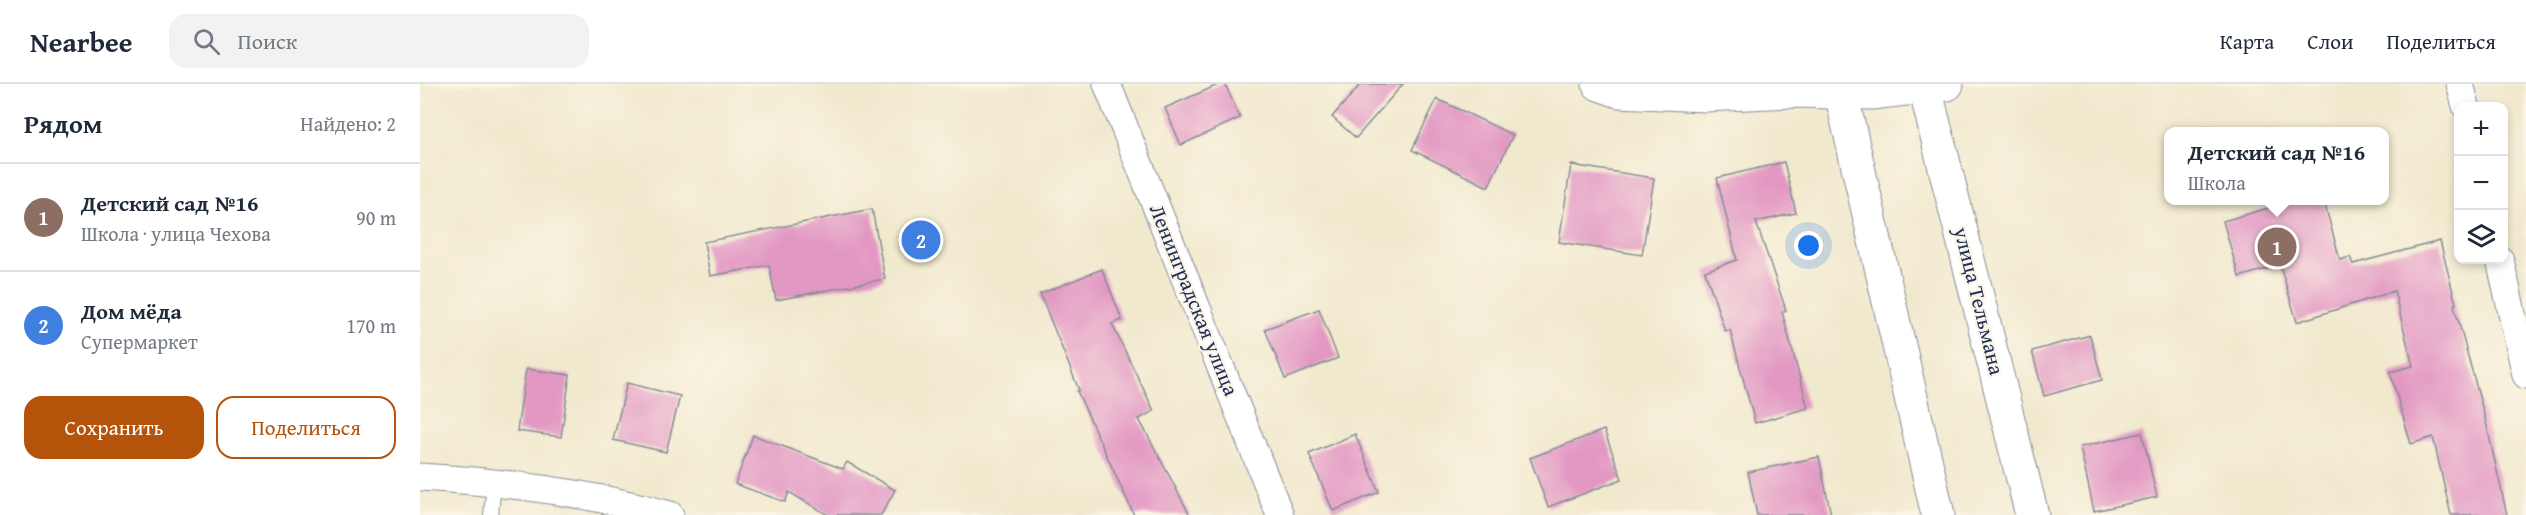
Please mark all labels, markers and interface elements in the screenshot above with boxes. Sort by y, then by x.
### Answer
search box [169,14,589,68]
text: Nearbee [30,21,133,62]
icon: search [190,25,223,58]
text: Поиск [238,25,297,57]
text: Карта [2220,26,2274,57]
text: Слои [2307,26,2353,57]
text: Поделиться [2386,26,2496,57]
map controls [2454,102,2508,264]
button: + [2454,102,2508,156]
text: Рядом [24,104,102,143]
text: Найдено: 2 [300,109,396,138]
popup [2164,127,2389,205]
text: Детский сад №16 [2188,136,2365,168]
button: − [2454,156,2508,210]
text: Школа [2188,168,2246,197]
text: Детский сад №16 [81,187,258,219]
street label: Ленинградская улица [1142,199,1247,400]
text: 1 [38,203,49,232]
text: 90 m [356,203,396,232]
button: layers [2454,210,2508,264]
pin: 2 [902,218,940,262]
text: Школа · улица Чехова [81,219,271,248]
street label: улица Тельмана [1946,223,2013,378]
pin: 1 [2258,224,2296,270]
your location [1794,231,1823,260]
text: Дом мёда [81,295,182,327]
text: 2 [38,311,49,340]
text: 170 m [346,311,396,340]
text: Супермаркет [81,327,198,356]
button: Сохранить [24,396,204,459]
button: Поделиться [216,396,396,459]

